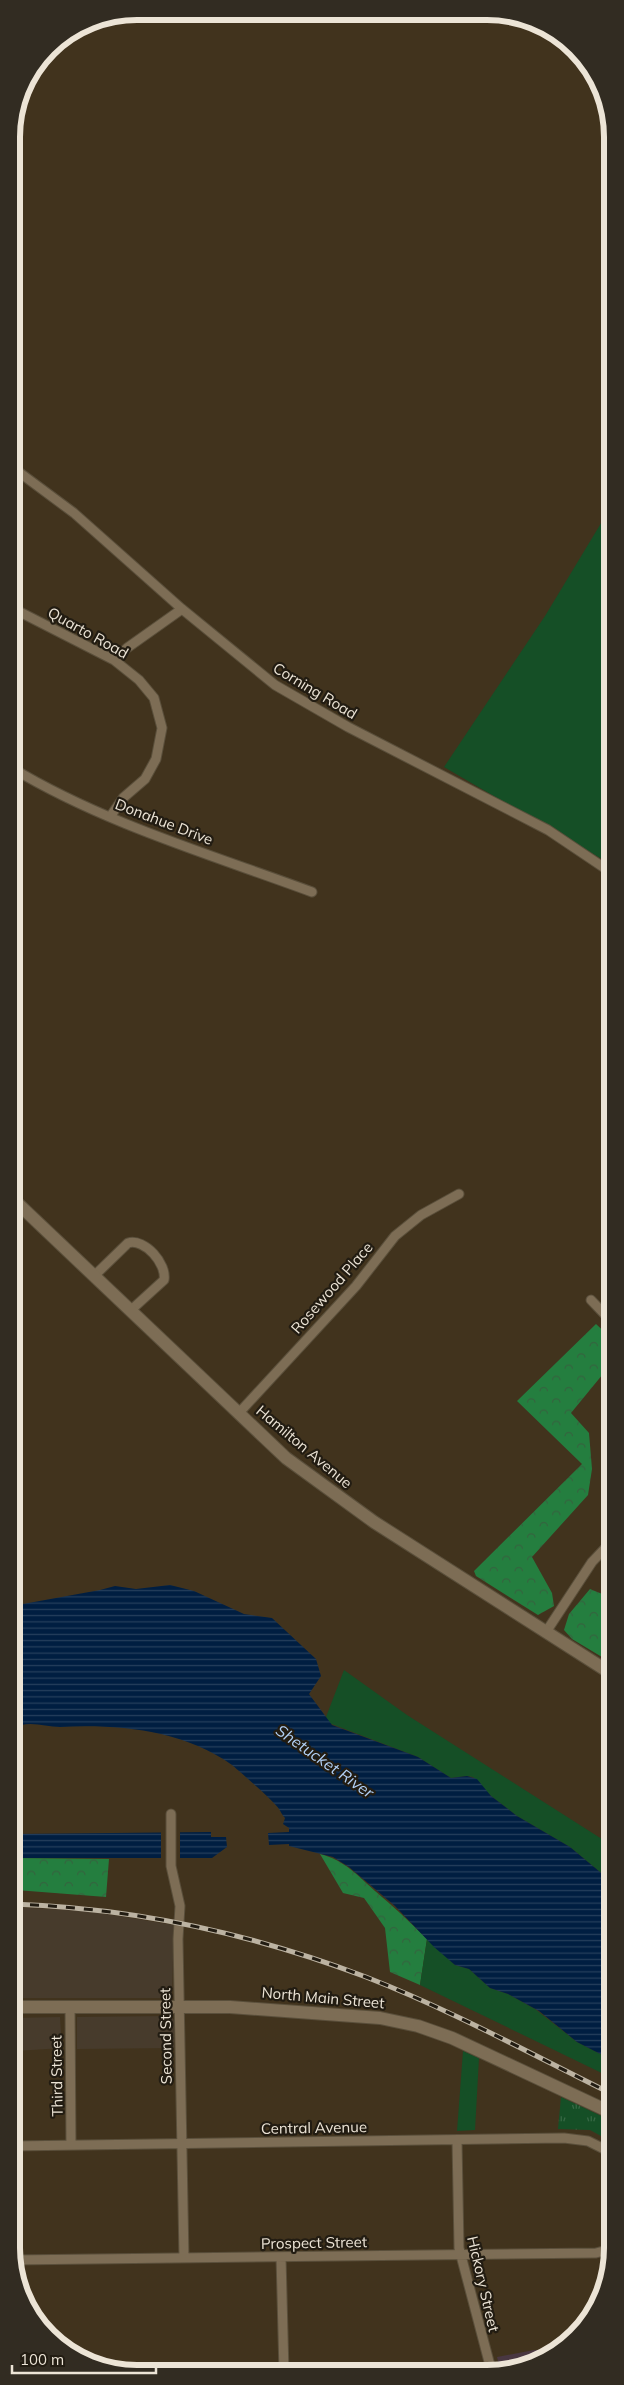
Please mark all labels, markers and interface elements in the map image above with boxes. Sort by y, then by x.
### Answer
street label: Quarto Road [44,603,132,663]
street label: Corning Road [270,658,361,723]
street label: Donahue Drive [113,794,216,849]
street label: Rosewood Place [287,1238,377,1337]
street label: Hamilton Avenue [252,1401,356,1492]
water label: Shetucket River [272,1720,379,1803]
street label: North Main Street [261,1983,385,2012]
street label: Second Street [155,1988,176,2084]
street label: Third Street [46,2035,67,2117]
street label: Central Avenue [261,2117,367,2138]
street label: Prospect Street [261,2232,367,2253]
street label: Hickory Street [463,2234,504,2334]
scale bar [12,2342,156,2374]
text: 100 m [20,2350,64,2369]

